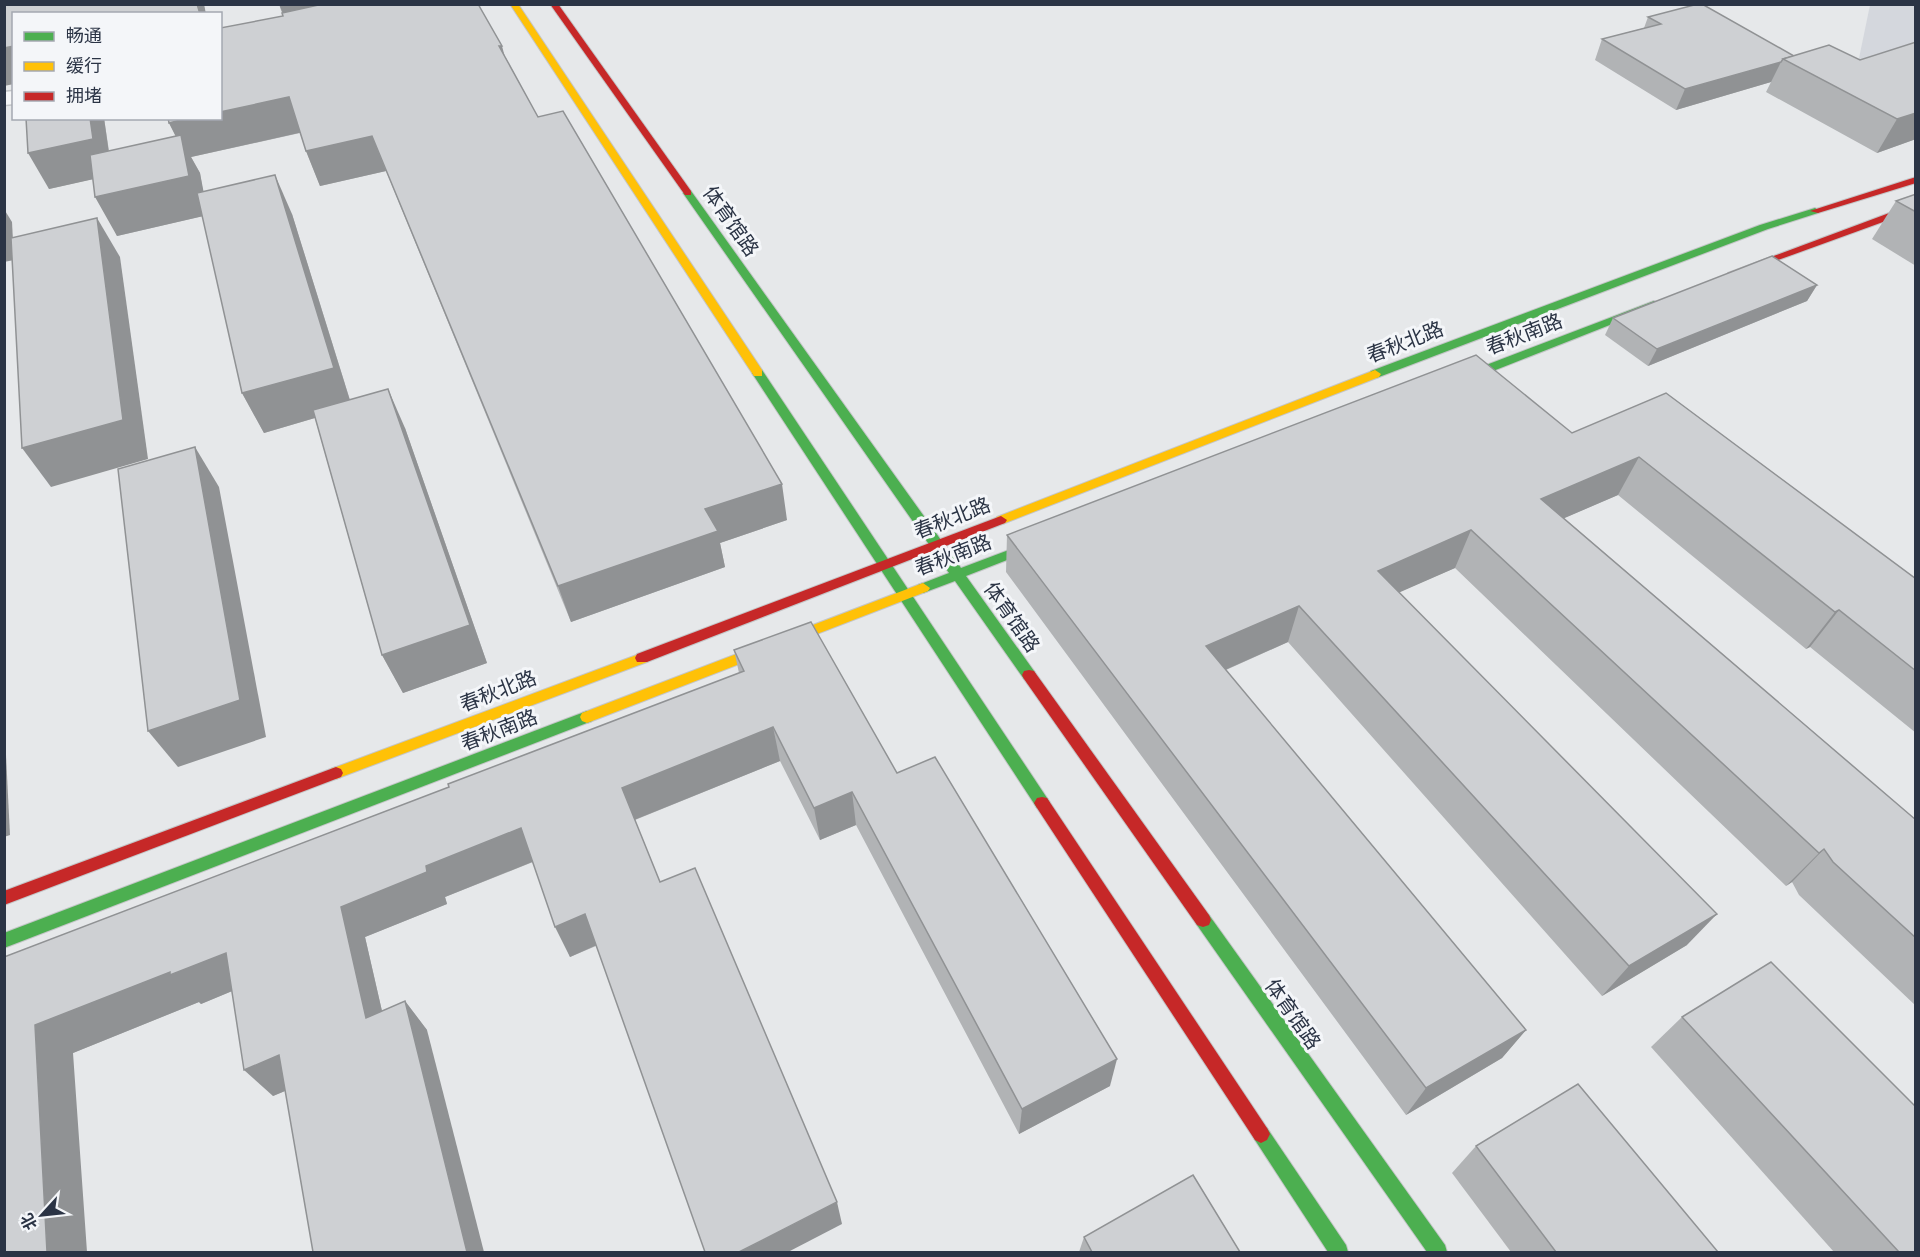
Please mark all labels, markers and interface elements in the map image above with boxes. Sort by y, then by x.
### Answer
legend [12,12,222,120]
text: 畅通 [66,26,102,47]
text: 缓行 [66,56,102,77]
text: 拥堵 [66,86,102,107]
street label: 体育馆路 [697,182,763,261]
street label: 春秋南路 [1483,309,1566,360]
street label: 春秋北路 [1364,317,1447,368]
street label: 春秋北路 [911,493,994,544]
street label: 春秋南路 [912,530,995,581]
street label: 体育馆路 [978,578,1044,657]
street label: 春秋北路 [457,666,540,717]
street label: 春秋南路 [458,705,541,756]
street label: 体育馆路 [1259,975,1325,1054]
north arrow [12,1185,72,1245]
text: 北 [18,1210,42,1233]

